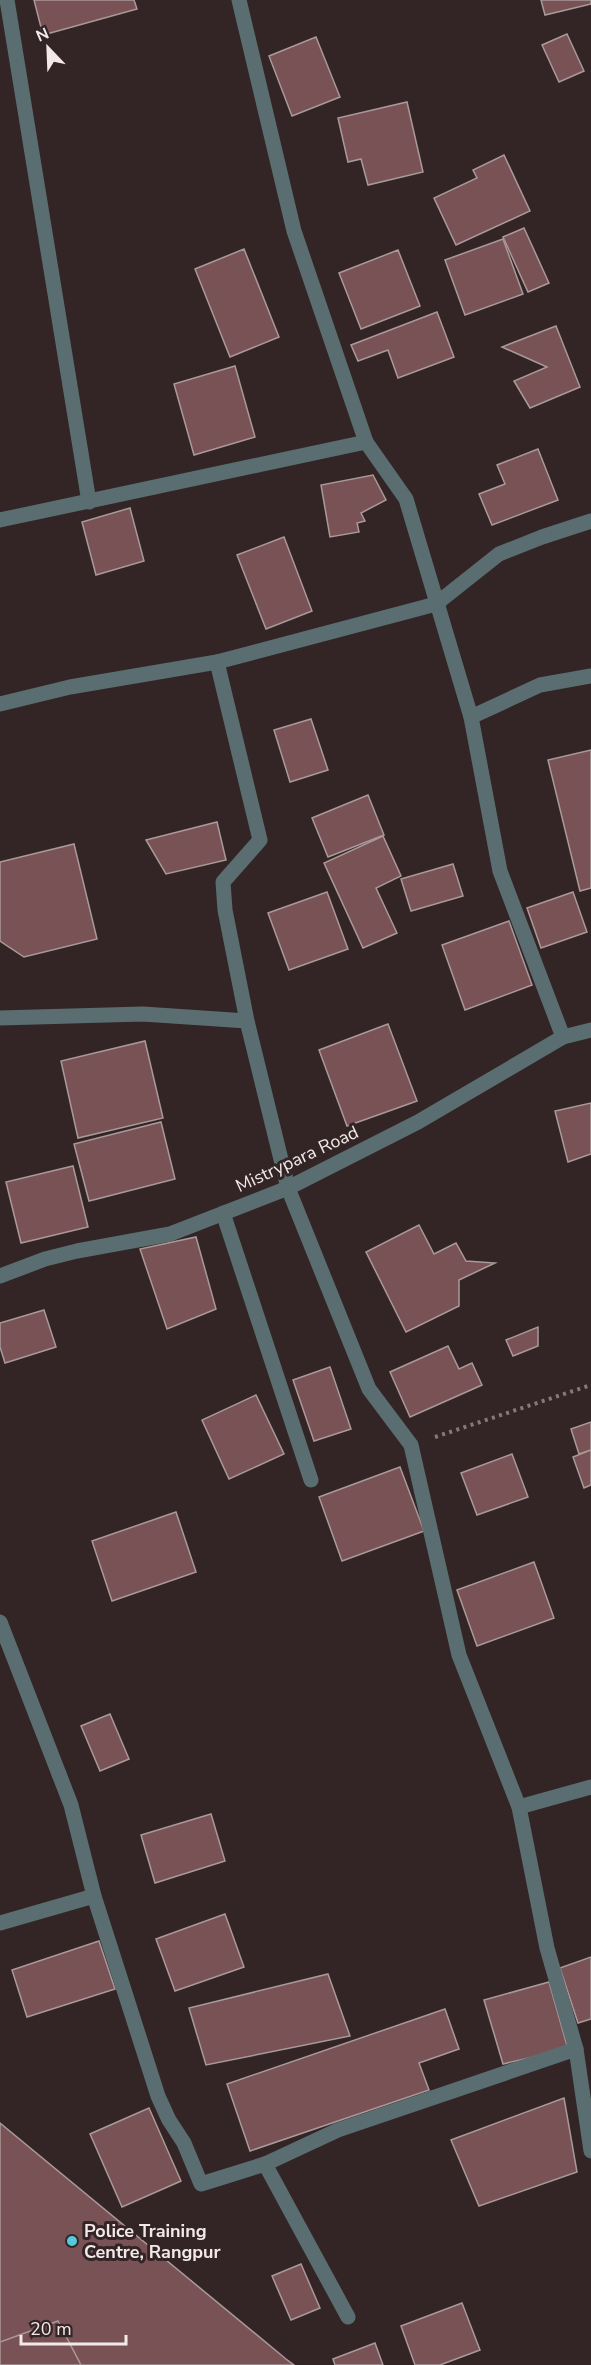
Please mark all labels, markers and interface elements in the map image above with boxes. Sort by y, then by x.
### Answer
north arrow [18,18,78,78]
text: N [33,23,52,48]
street label: Mistrypara Road [232,1120,362,1198]
place label: Police Training Centre, Rangpur [84,2219,221,2264]
marker: Police Training Centre, Rangpur [65,2234,79,2248]
scale bar [21,2308,126,2346]
text: 20 m [30,2317,72,2341]

